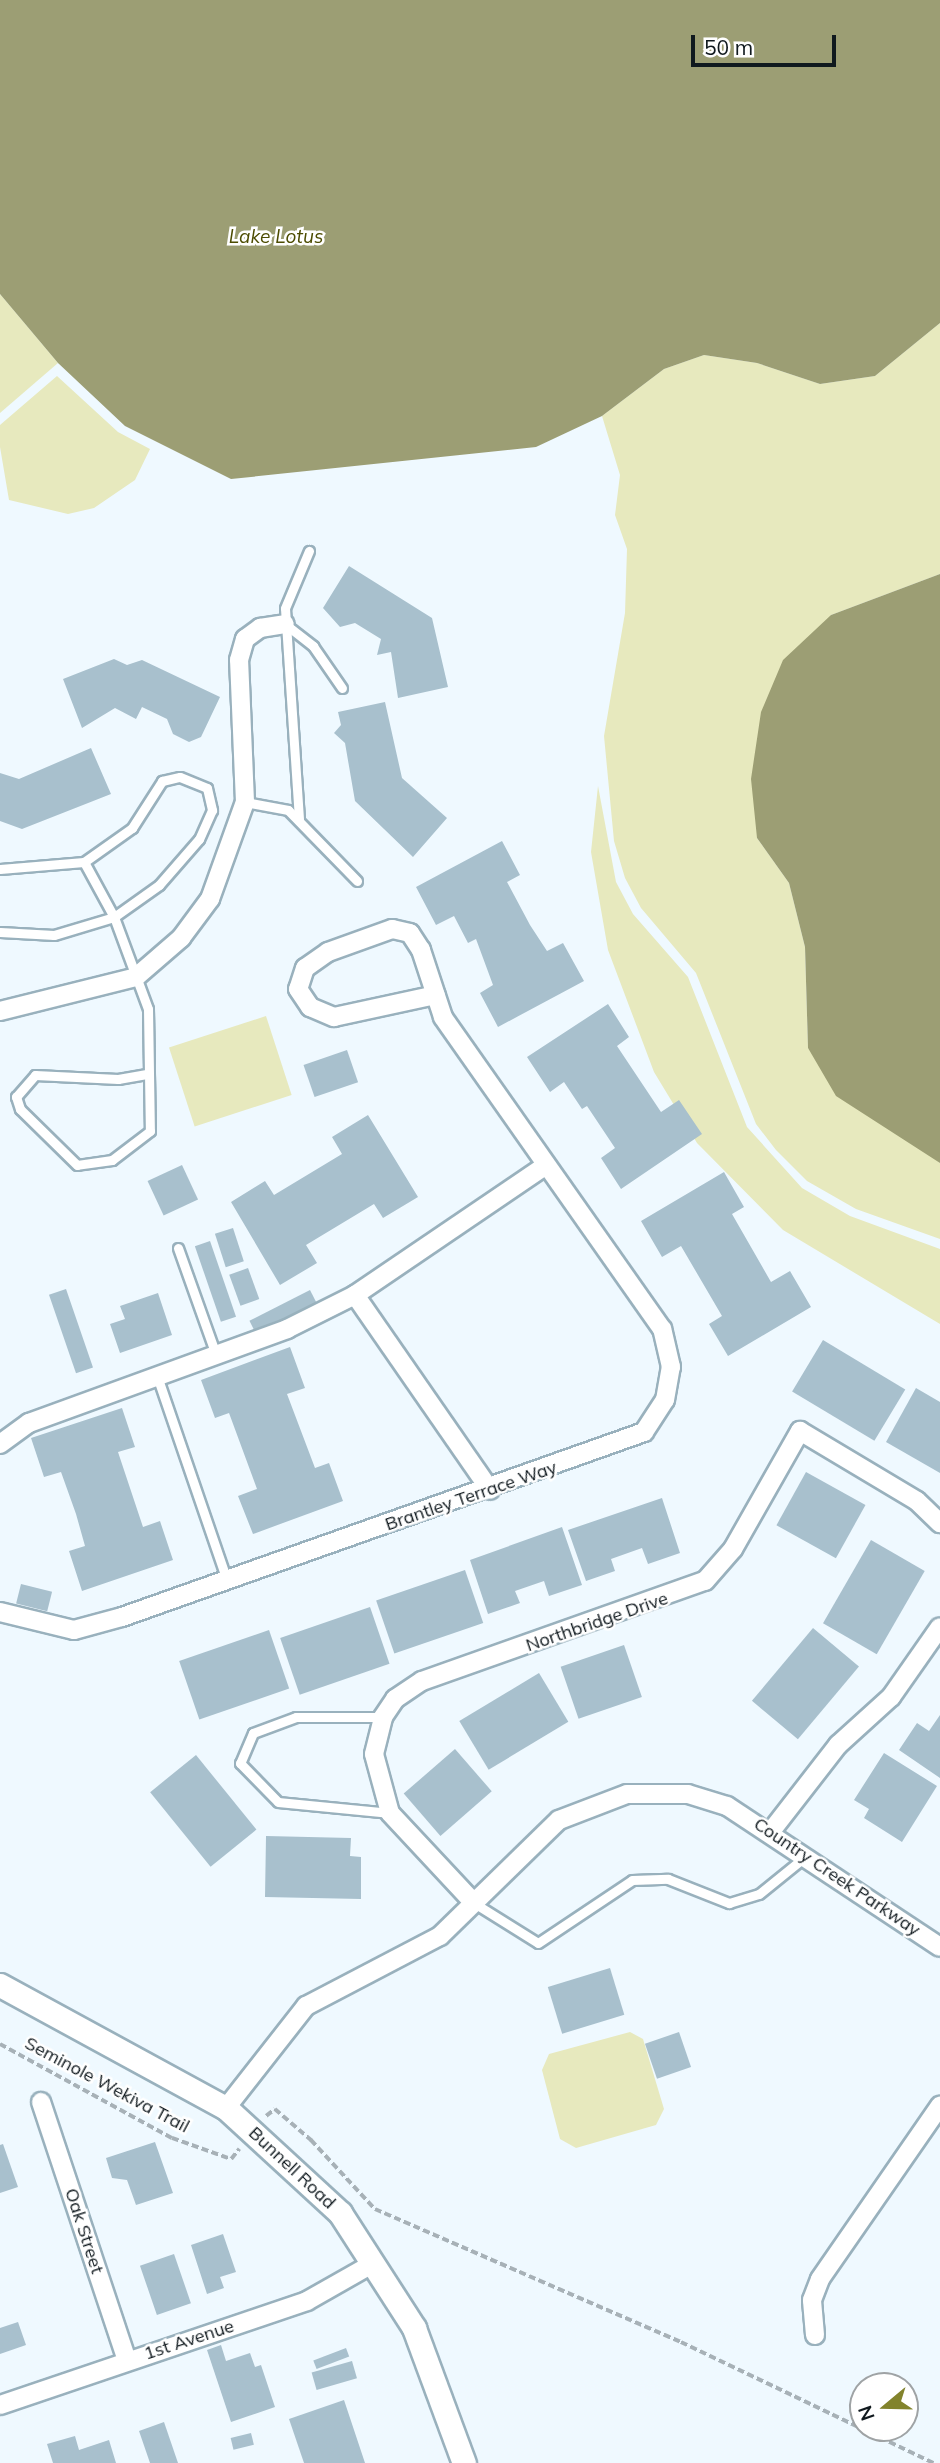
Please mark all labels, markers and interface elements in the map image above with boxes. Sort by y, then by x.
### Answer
scale bar [695,21,840,65]
text: 50 m [704,34,753,60]
water label: Lake Lotus [229,226,323,248]
street label: Brantley Terrace Way [382,1456,560,1536]
street label: Northbridge Drive [523,1588,671,1656]
street label: Country Creek Parkway [750,1813,924,1941]
street label: Seminole Wekiva Trail [21,2032,193,2138]
street label: Bunnell Road [244,2122,340,2214]
street label: Oak Street [60,2186,108,2276]
street label: 1st Avenue [141,2315,237,2365]
north arrow [849,2372,919,2442]
text: N [852,2402,880,2424]

